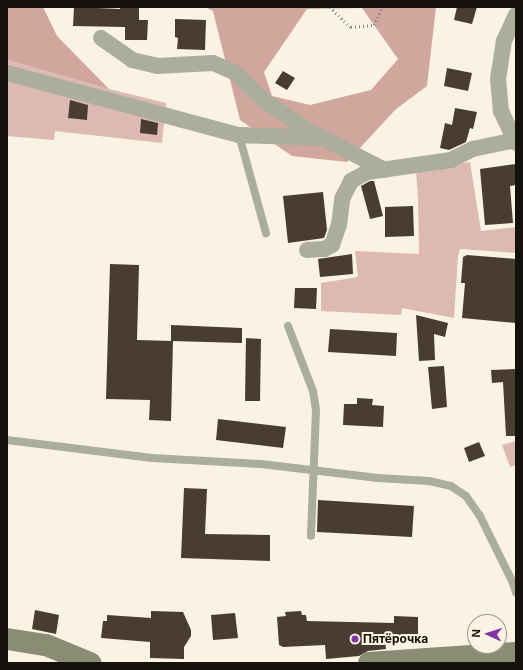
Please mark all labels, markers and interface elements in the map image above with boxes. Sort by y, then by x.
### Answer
north arrow [467,614,507,654]
text: N [469,629,483,638]
place label: Пятёрочка [363,632,428,646]
marker: Пятёрочка [350,634,360,644]

